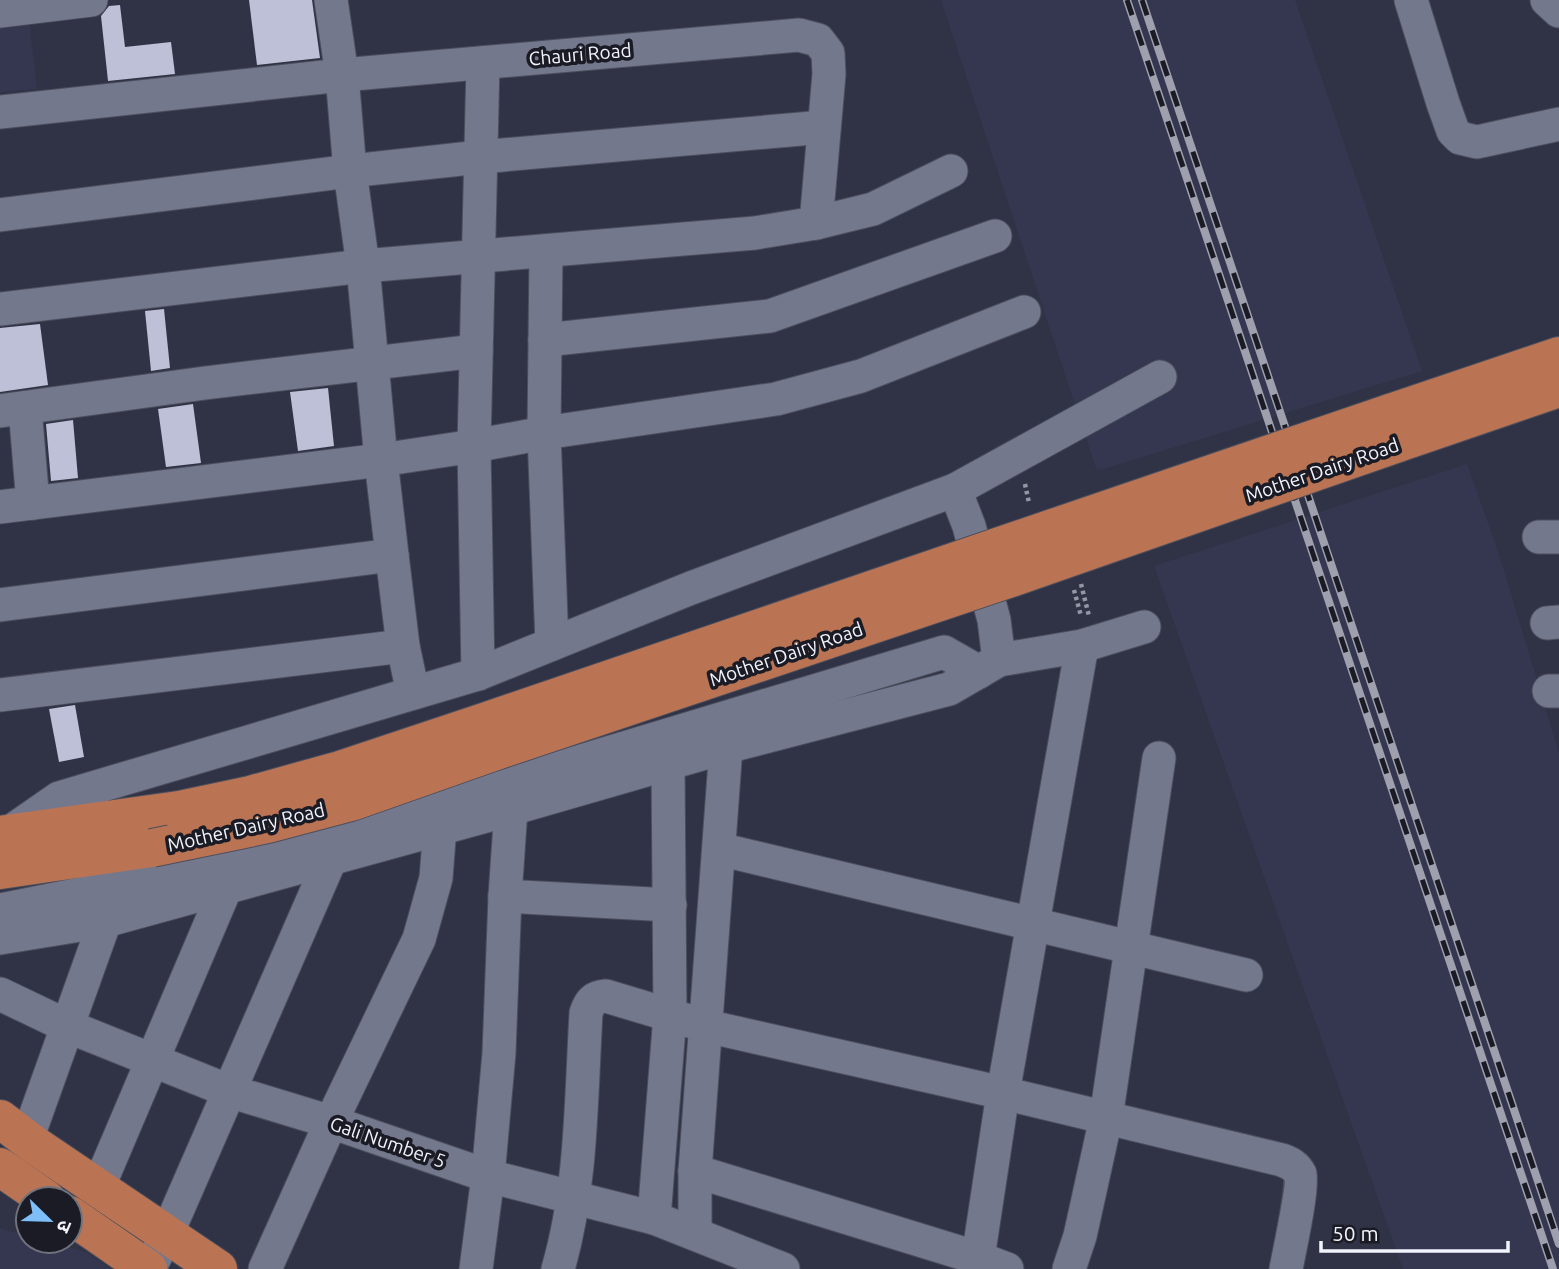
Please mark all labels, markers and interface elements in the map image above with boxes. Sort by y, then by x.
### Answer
street label: Chauri Road [528,39,632,69]
street label: Mother Dairy Road [1242,433,1402,507]
street label: Mother Dairy Road [706,617,866,691]
street label: Mother Dairy Road [165,798,327,856]
street label: Gali Number 5 [327,1112,449,1172]
north arrow [14,1185,84,1255]
scale bar [1321,1210,1508,1254]
text: उ [52,1217,77,1237]
text: 50 m [1332,1221,1379,1245]

